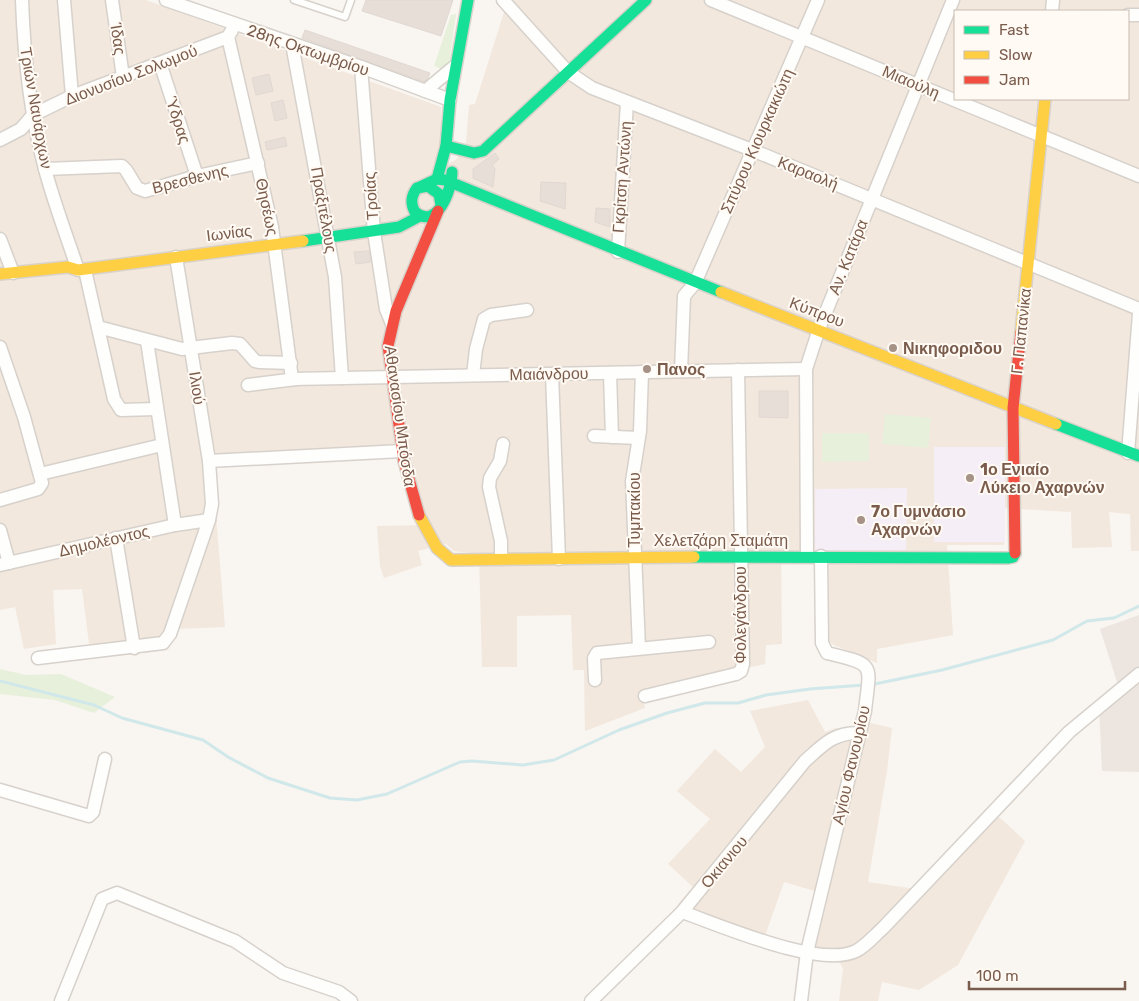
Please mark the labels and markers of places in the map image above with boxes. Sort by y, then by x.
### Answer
place label: Νικηφοριδου [903,339,1002,358]
marker: Νικηφοριδου [887,342,899,354]
place label: Πανος [657,360,705,379]
marker: Πανος [641,363,653,375]
place label: 1ο Ενιαίο Λύκειο Αχαρνών [980,460,1105,497]
marker: 1ο Ενιαίο Λύκειο Αχαρνών [964,472,976,484]
place label: 7ο Γυμνάσιο Αχαρνών [871,502,966,539]
marker: 7ο Γυμνάσιο Αχαρνών [855,514,867,526]

